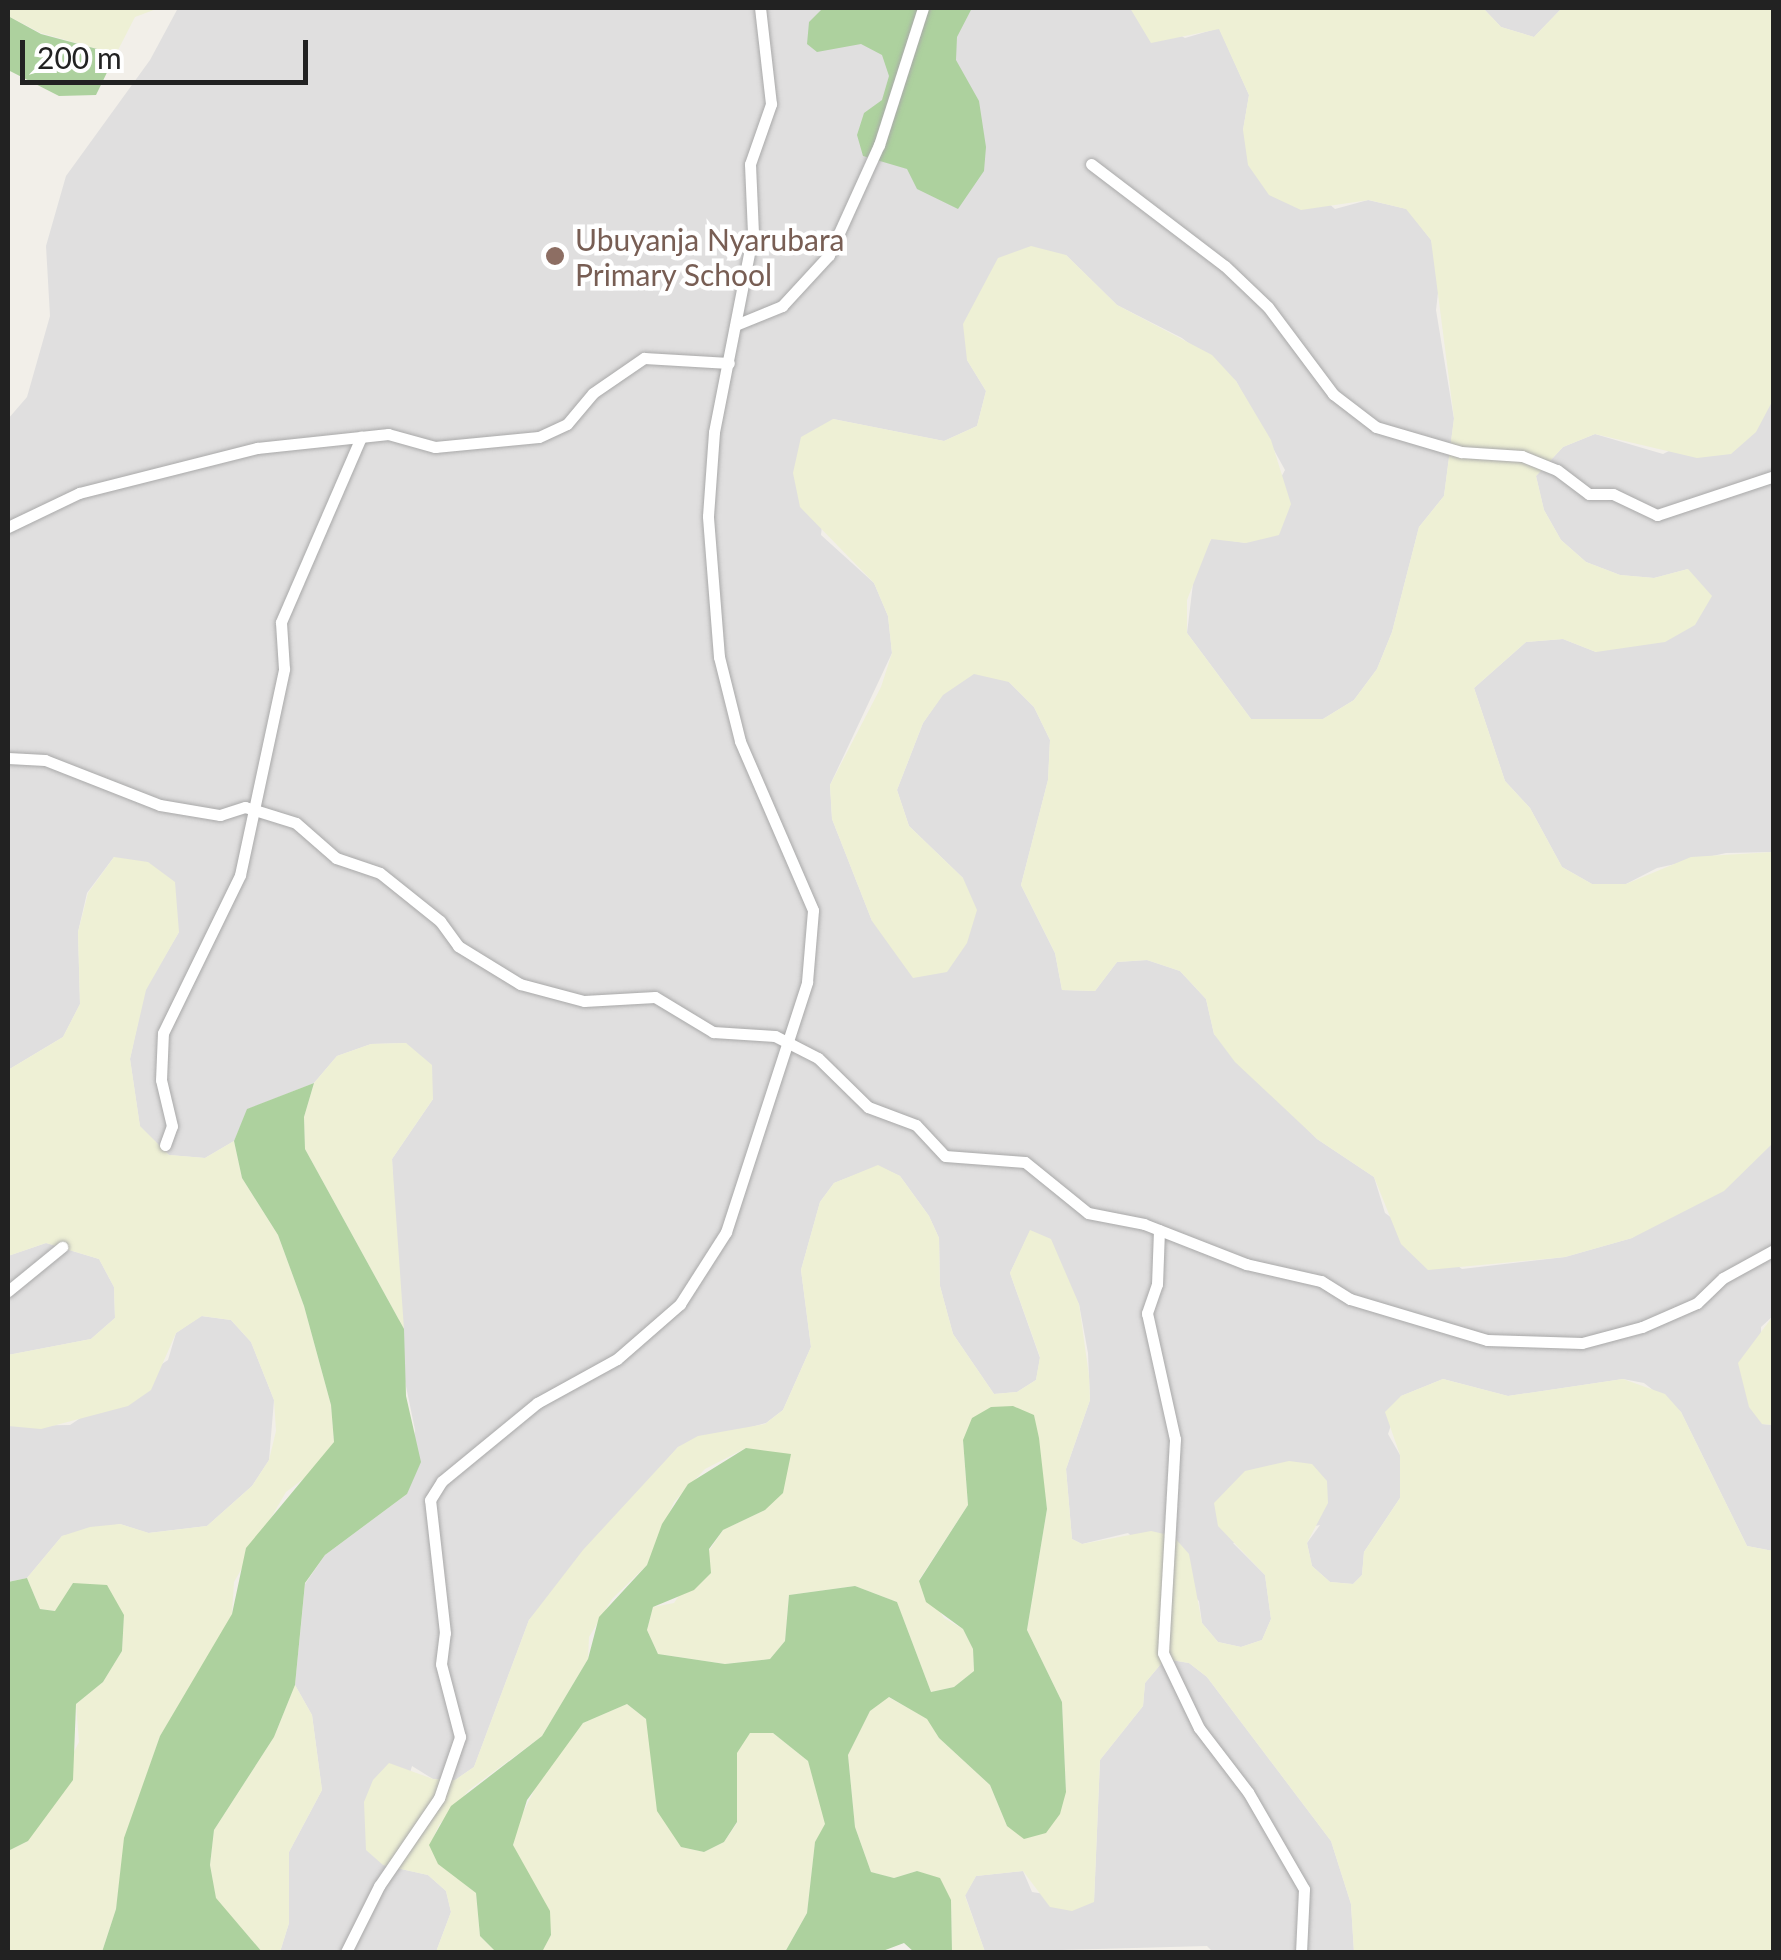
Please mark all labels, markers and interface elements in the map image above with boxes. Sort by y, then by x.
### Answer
scale bar [25,20,312,82]
text: 200 m [37,39,122,75]
place label: Ubuyanja Nyarubara Primary School [575,221,844,292]
marker: Ubuyanja Nyarubara Primary School [544,245,566,267]

